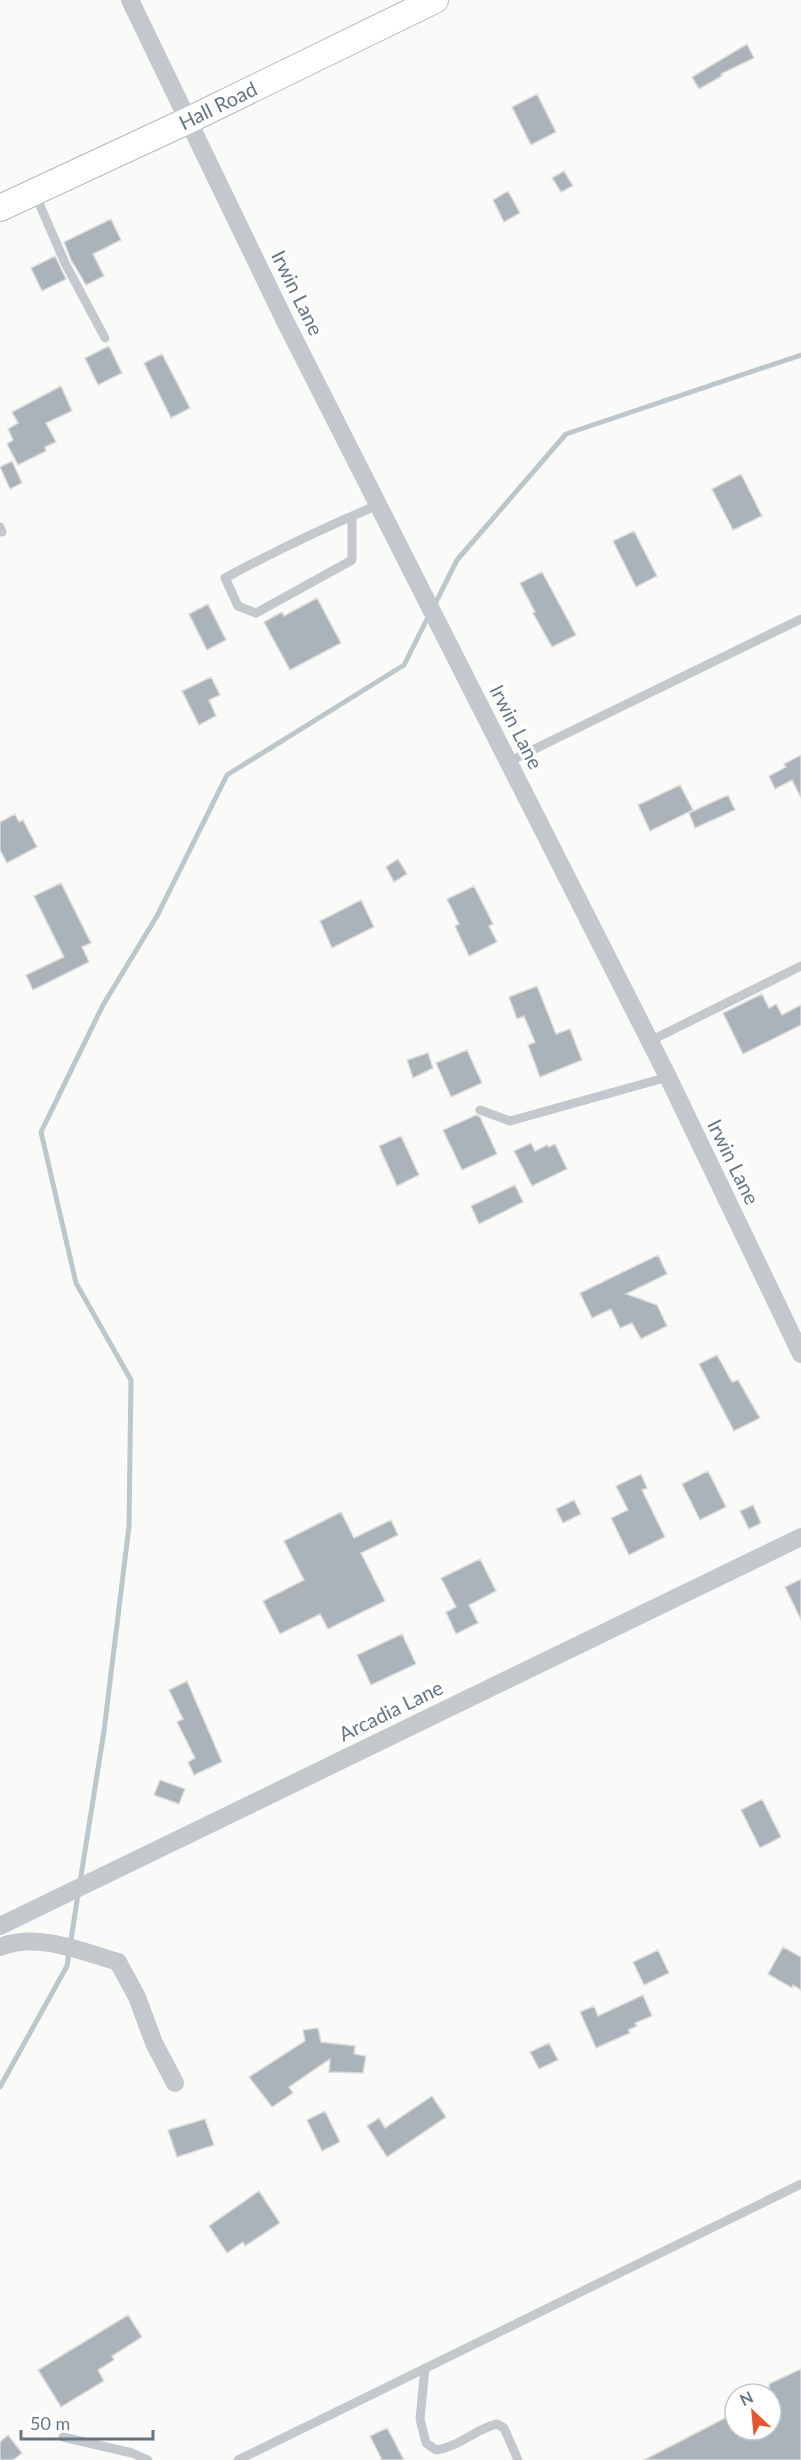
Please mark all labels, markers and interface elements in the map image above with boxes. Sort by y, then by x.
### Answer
street label: Hall Road [175,76,261,134]
street label: Irwin Lane [267,246,329,339]
street label: Irwin Lane [485,680,548,773]
street label: Irwin Lane [703,1115,765,1208]
street label: Arcadia Lane [335,1675,447,1746]
north arrow [723,2382,783,2442]
text: N [737,2387,756,2409]
scale bar [21,2403,153,2441]
text: 50 m [30,2412,70,2434]

